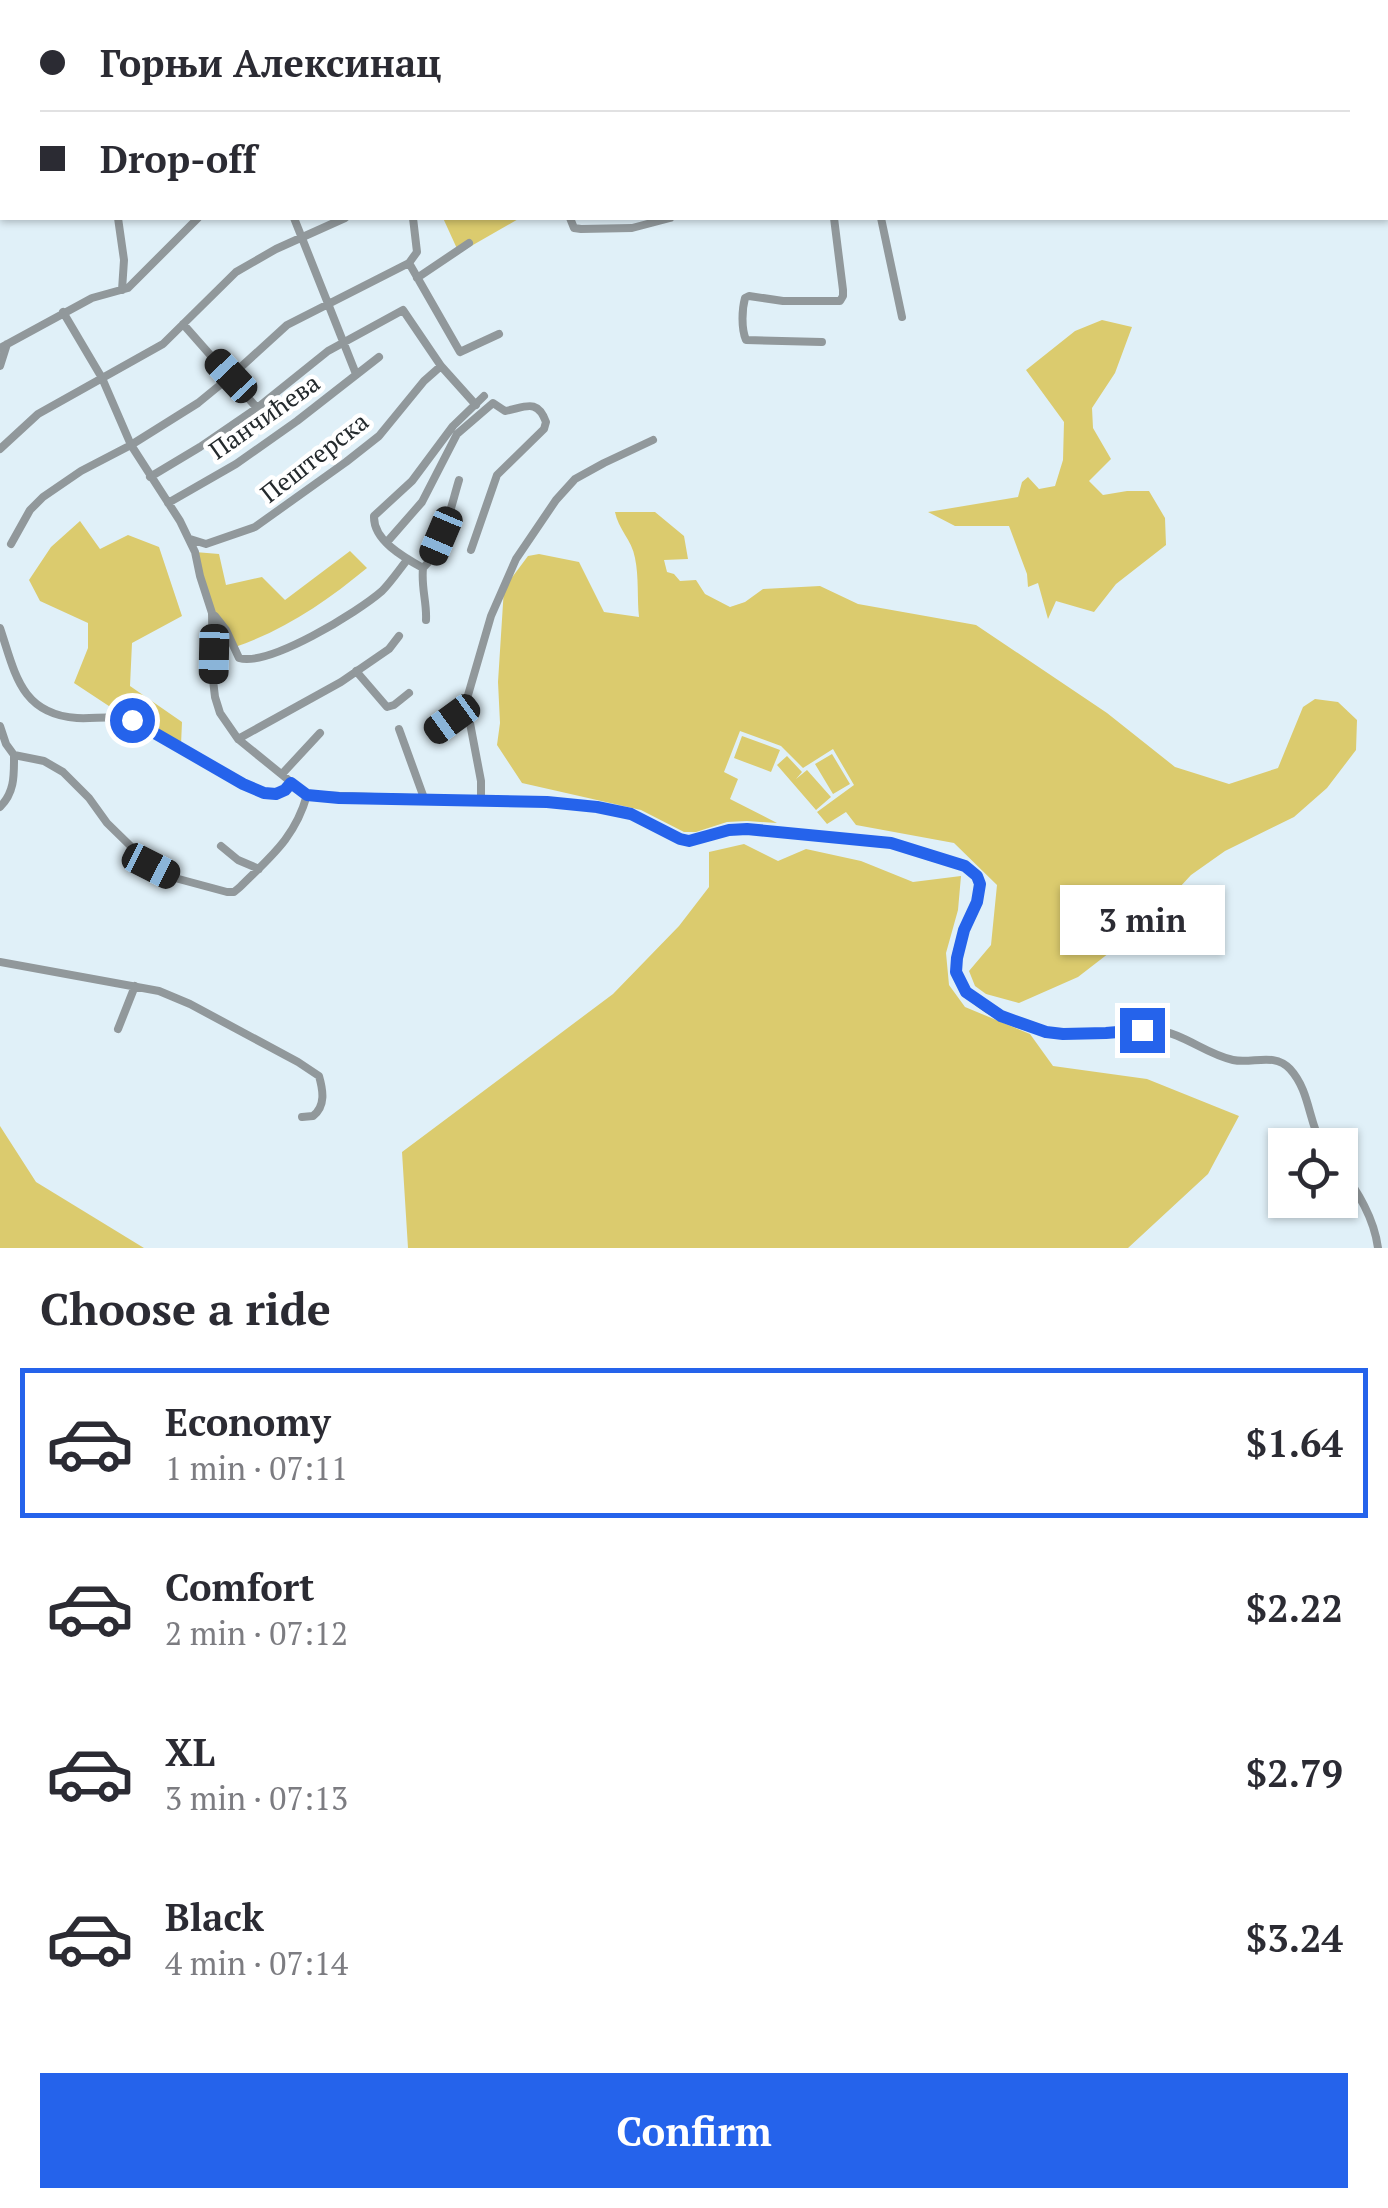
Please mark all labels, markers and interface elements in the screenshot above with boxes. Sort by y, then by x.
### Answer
text: Горњи Алексинац [100,38,441,88]
text: Drop-off [100,134,257,184]
car [200,344,262,408]
street label: Панчићева [202,366,326,466]
street label: Пештерска [253,404,375,509]
car [415,503,467,569]
car [198,624,230,684]
car [419,689,485,749]
route start [110,698,155,743]
car [117,839,185,893]
callout: 3 min [1060,885,1224,955]
text: 3 min [1099,899,1186,941]
route end [1120,1008,1165,1053]
map controls [1268,1128,1358,1218]
button: locate [1268,1128,1358,1218]
text: Choose a ride [40,1278,331,1338]
text: Economy [165,1397,331,1447]
icon: car [45,1398,135,1488]
text: $1.64 [1246,1418,1343,1468]
text: 1 min · 07:11 [165,1447,348,1489]
text: Comfort [165,1562,314,1612]
icon: car [45,1563,135,1653]
text: $2.22 [1246,1583,1343,1633]
text: 2 min · 07:12 [165,1612,348,1654]
text: XL [165,1727,215,1777]
icon: car [45,1728,135,1818]
text: $2.79 [1246,1748,1343,1798]
text: 3 min · 07:13 [165,1777,348,1819]
text: Black [165,1892,264,1942]
icon: car [45,1893,135,1983]
text: $3.24 [1246,1913,1343,1963]
text: 4 min · 07:14 [165,1942,348,1984]
button: Confirm [40,2073,1348,2188]

